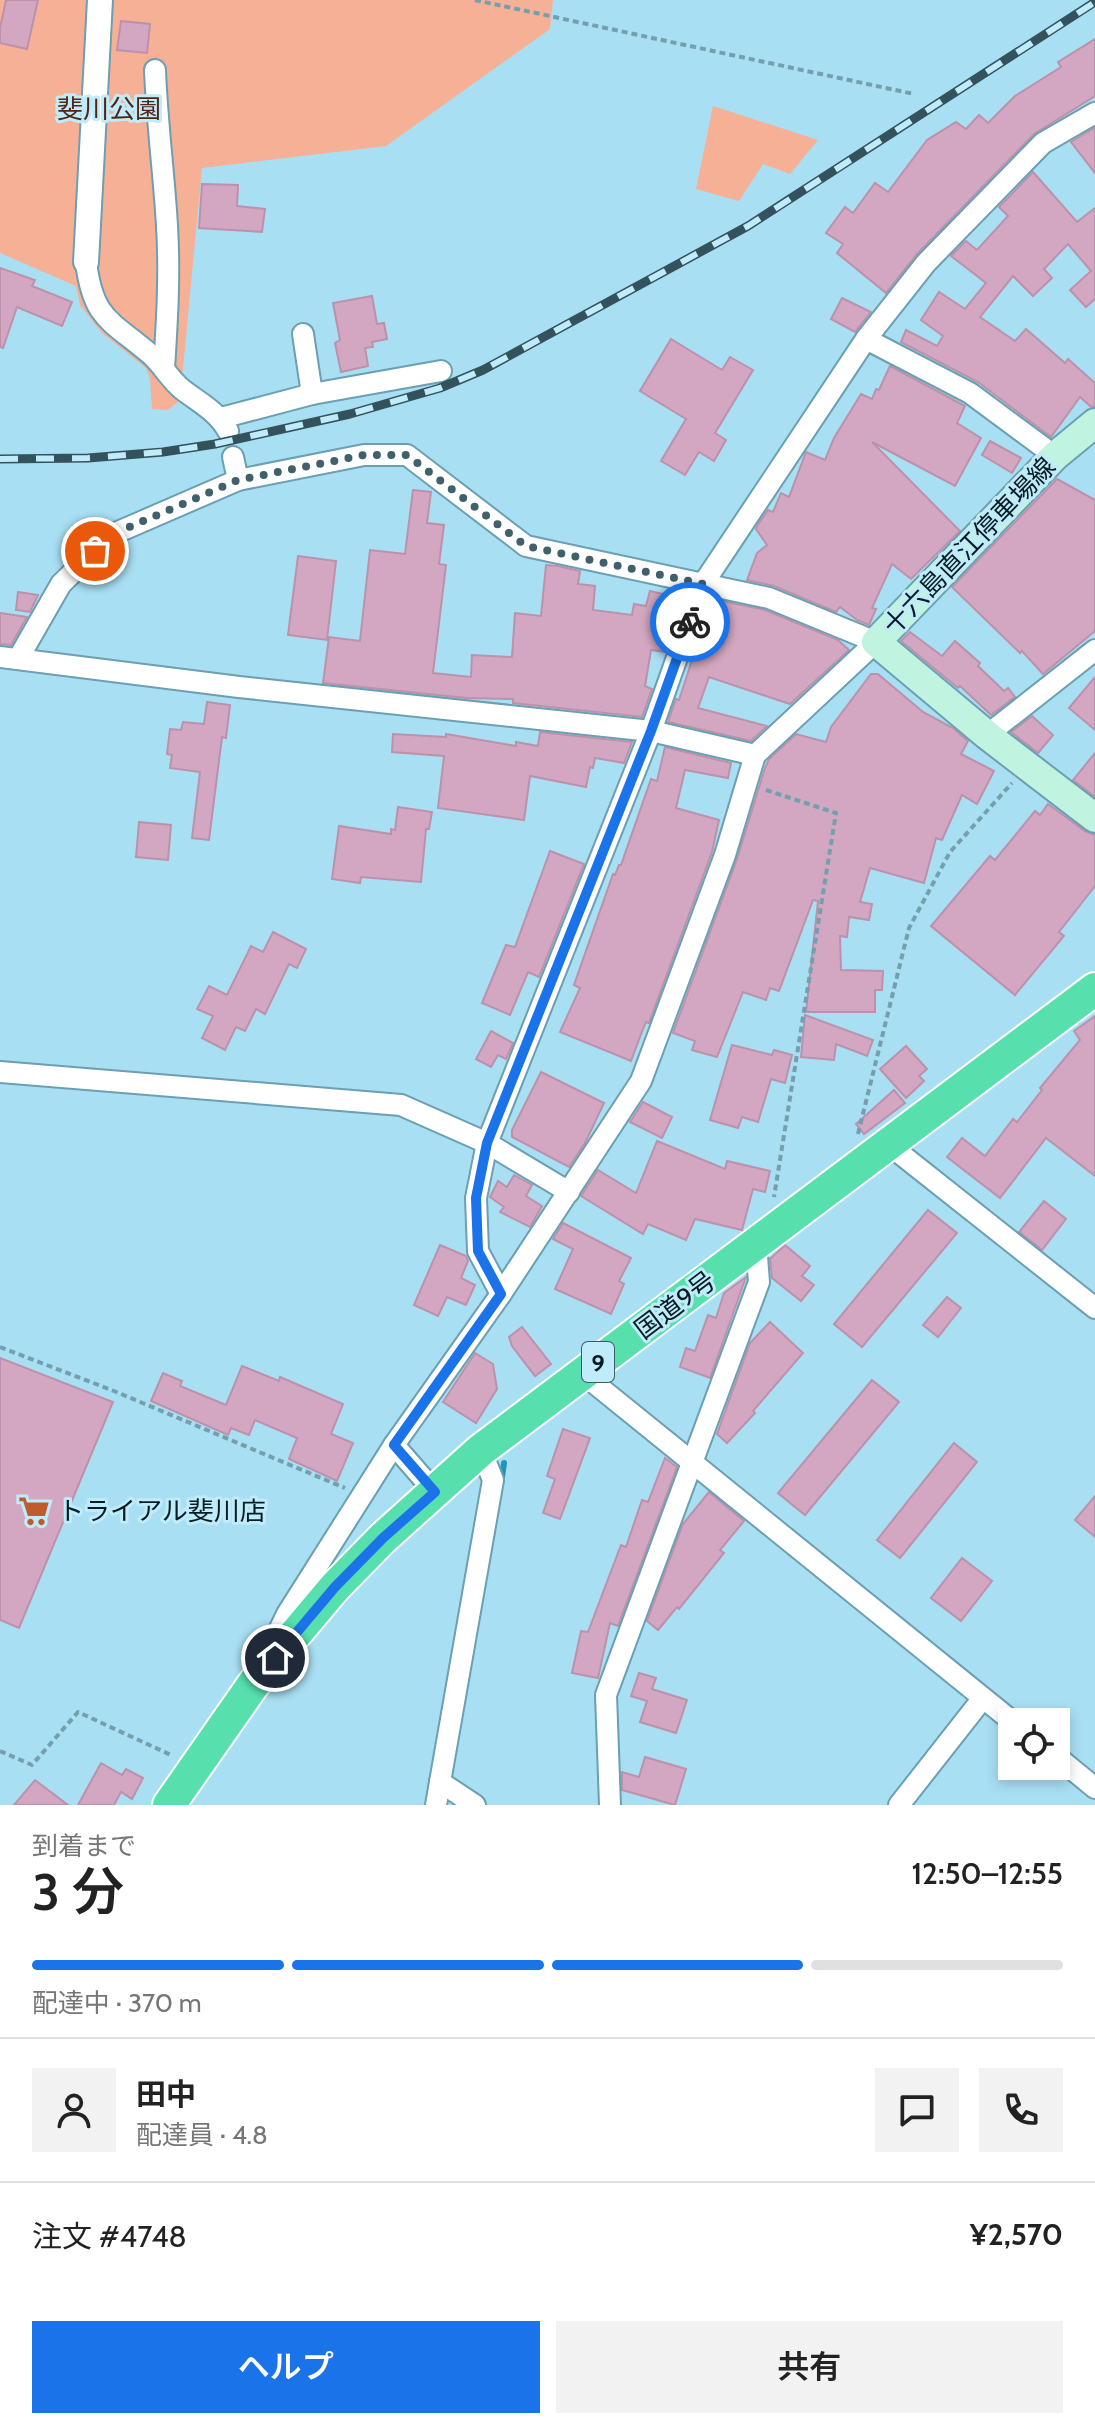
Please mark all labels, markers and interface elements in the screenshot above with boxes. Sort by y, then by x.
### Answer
park label: 斐川公園 [57,93,161,125]
street label: 十六島直江停車場線 [876,451,1062,641]
pin [61,517,129,585]
icon: bag [73,529,117,573]
courier [650,582,730,662]
icon: bike [668,600,712,644]
street label: 国道9号 [628,1264,722,1346]
road number: 9 [582,1342,614,1382]
supermarket icon: トライアル斐川店 [17,1494,51,1528]
place label: トライアル斐川店 [58,1495,266,1527]
pin [241,1624,309,1692]
icon: home [253,1636,297,1680]
map controls [998,1708,1070,1780]
button: locate [998,1708,1070,1780]
text: 到着まで [32,1830,136,1862]
text: 12:50–12:55 [912,1855,1063,1892]
text: 3 分 [32,1860,124,1923]
text: 配達中 · 370 m [32,1987,202,2019]
button: person [32,2068,116,2152]
button: chat [875,2068,959,2152]
button: phone [979,2068,1063,2152]
text: 田中 [136,2076,196,2113]
text: 配達員 · 4.8 [136,2119,268,2151]
text: ¥2,570 [970,2216,1063,2253]
text: 注文 #4748 [32,2218,187,2255]
button: ヘルプ [32,2321,540,2413]
button: 共有 [556,2321,1063,2413]

